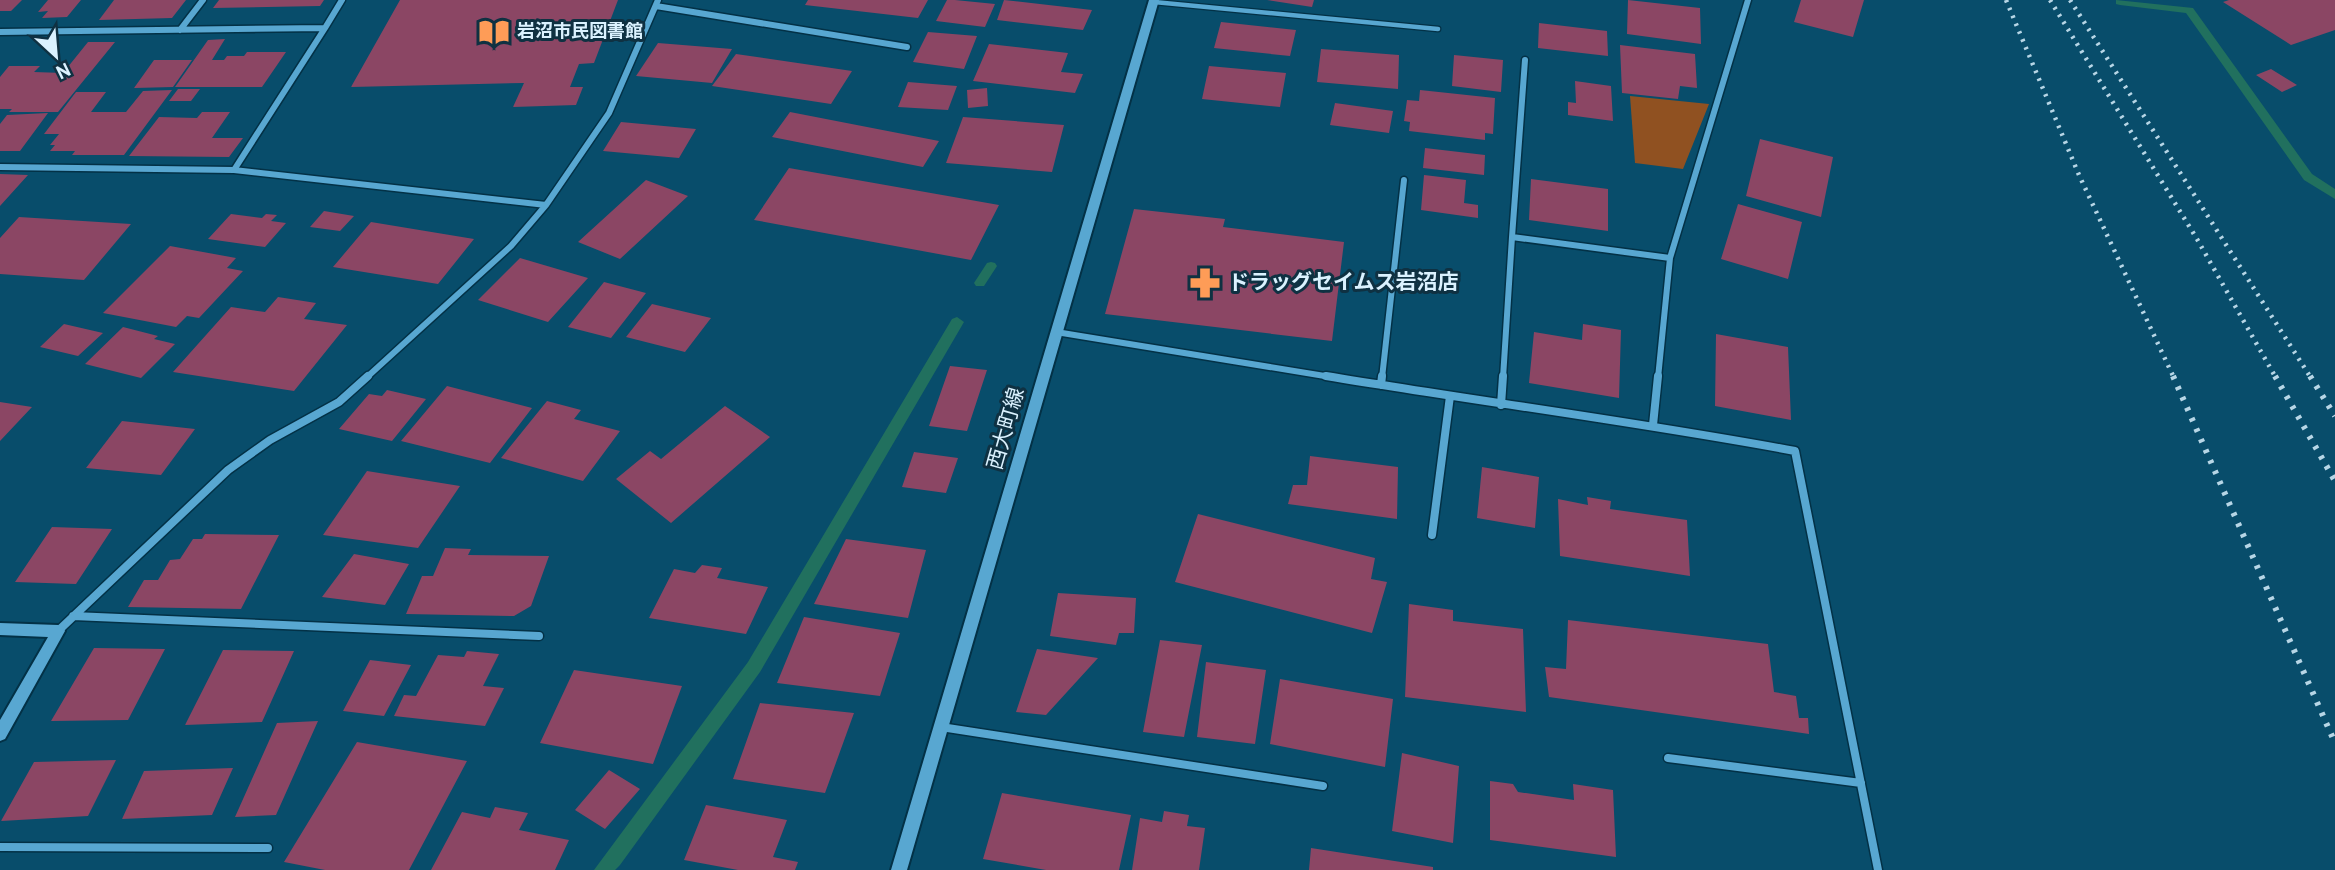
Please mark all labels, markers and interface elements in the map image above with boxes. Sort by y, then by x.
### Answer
library icon: 岩沼市民図書館 [477,15,511,49]
north arrow [21,21,91,91]
place label: 岩沼市民図書館 [517,21,643,44]
text: N [51,56,74,83]
pharmacy icon: ドラッグセイムス岩沼店 [1188,266,1222,300]
place label: ドラッグセイムス岩沼店 [1228,270,1459,297]
street label: 西大町線 [982,385,1032,473]

